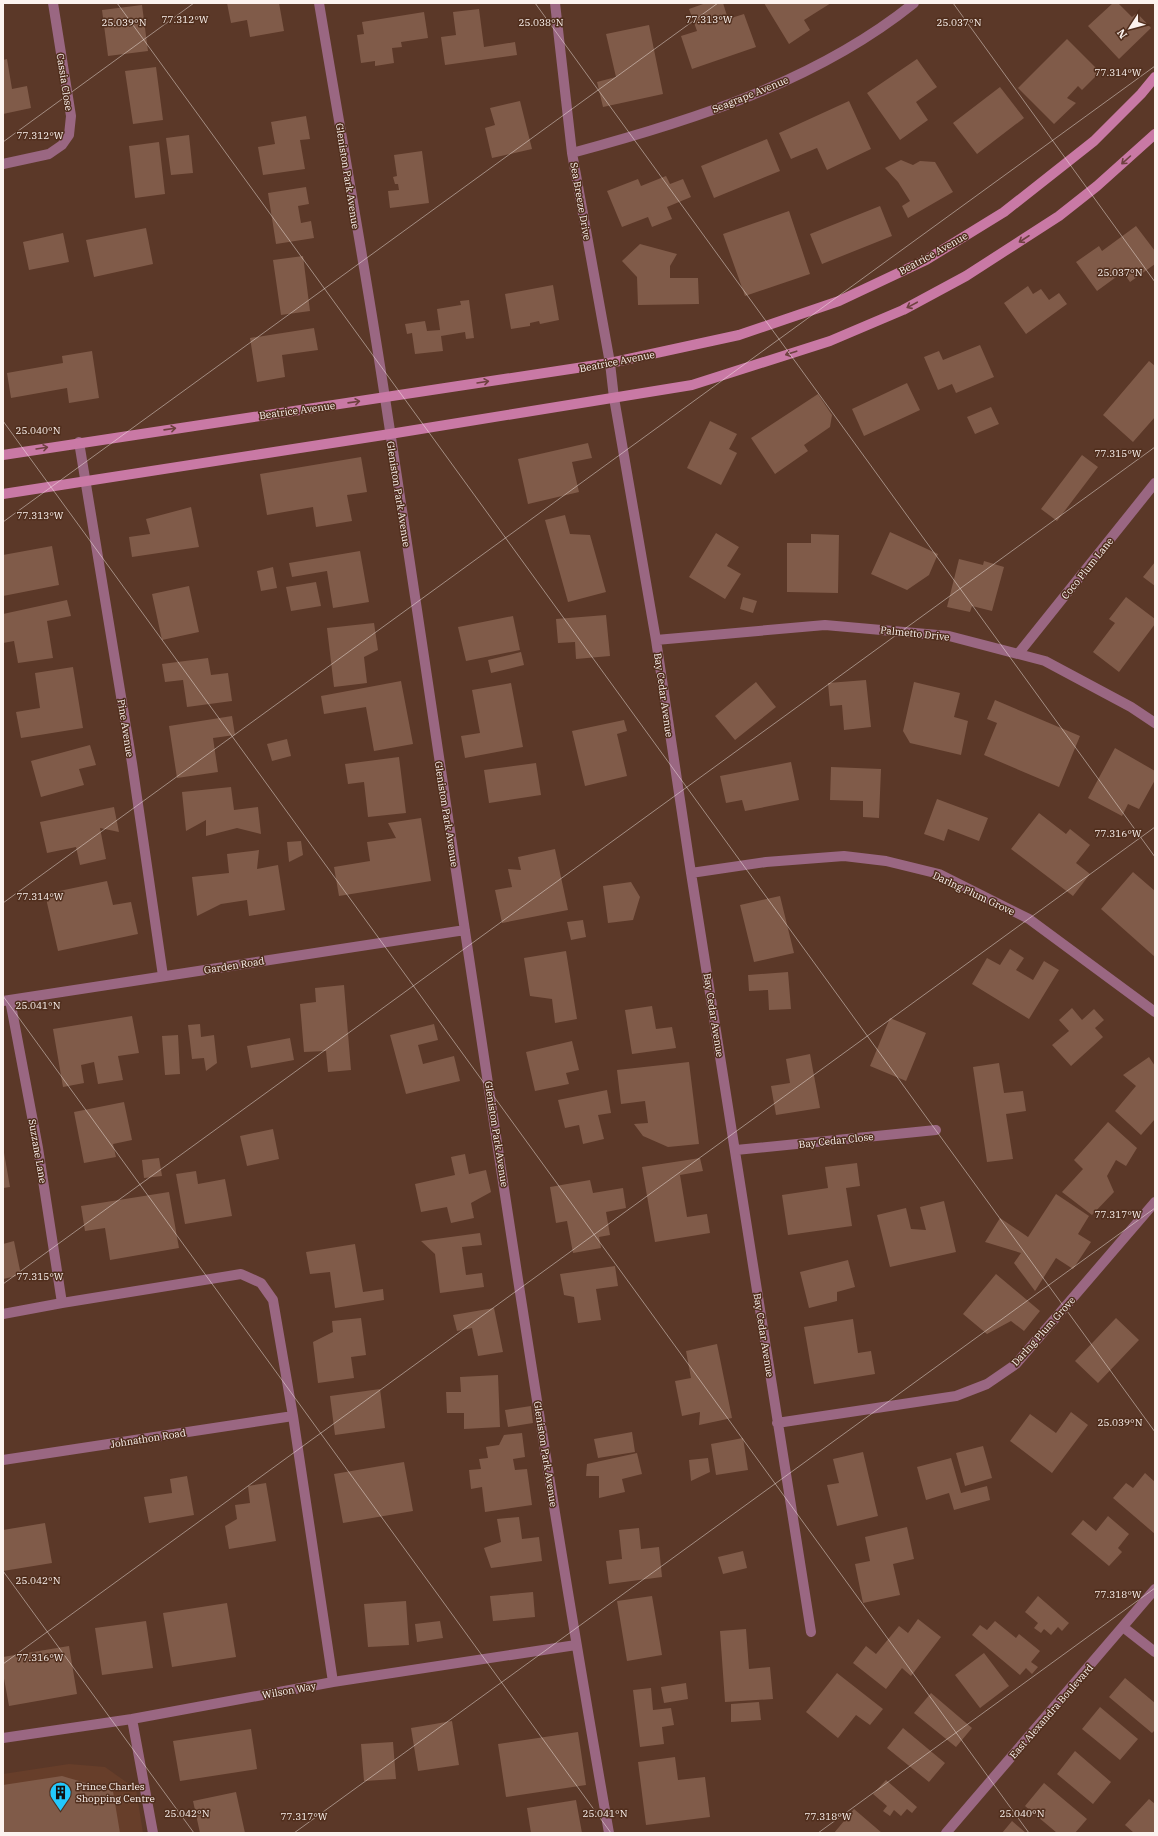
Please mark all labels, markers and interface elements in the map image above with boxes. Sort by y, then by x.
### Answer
north arrow [1110,8,1150,48]
text: 77.312°W [161,13,209,26]
text: 77.313°W [685,13,733,26]
text: 25.039°N [101,16,147,29]
text: 25.038°N [518,16,564,29]
text: 25.037°N [936,16,982,29]
text: N [1114,26,1130,42]
street label: Cassia Close [54,52,75,112]
text: 77.314°W [1094,66,1142,79]
street label: Seagrape Avenue [710,73,790,116]
street label: Gleniston Park Avenue [333,122,362,230]
text: 77.312°W [16,129,64,142]
one-way arrow [1122,155,1132,164]
street label: Sea Breeze Drive [567,161,594,241]
street label: Beatrice Avenue [897,229,970,278]
one-way arrow [1018,235,1029,243]
text: 25.037°N [1097,266,1143,279]
one-way arrow [906,302,918,309]
street label: Beatrice Avenue [578,348,656,375]
one-way arrow [785,350,798,357]
one-way arrow [476,378,489,386]
one-way arrow [347,398,360,406]
street label: Beatrice Avenue [258,399,336,422]
text: 25.040°N [15,424,61,437]
one-way arrow [163,425,176,433]
street label: Gleniston Park Avenue [384,440,413,548]
one-way arrow [35,444,48,452]
text: 77.315°W [1094,447,1142,460]
text: 77.313°W [16,509,64,522]
street label: Coco Plum Lane [1059,535,1116,602]
street label: Palmetto Drive [880,623,950,644]
street label: Bay Cedar Avenue [651,652,676,738]
street label: Pine Avenue [115,698,137,758]
street label: Gleniston Park Avenue [432,760,461,868]
text: 77.316°W [1094,827,1142,840]
street label: Darlng Plum Grove [931,869,1017,918]
text: 77.314°W [16,890,64,903]
street label: Garden Road [203,954,265,977]
street label: Bay Cedar Avenue [700,972,727,1058]
text: 25.041°N [15,999,61,1012]
street label: Gleniston Park Avenue [482,1080,511,1188]
street label: Suzzane Lane [25,1118,50,1184]
street label: Bay Cedar Close [798,1130,874,1151]
text: 77.317°W [1094,1208,1142,1221]
text: 77.315°W [16,1270,64,1283]
street label: Bay Cedar Avenue [750,1292,777,1378]
street label: Darlng Plum Grove [1009,1294,1078,1369]
street label: Gleniston Park Avenue [531,1400,560,1508]
text: 25.039°N [1097,1416,1143,1429]
street label: Johnathon Road [109,1426,187,1451]
text: 25.042°N [15,1574,61,1587]
text: 77.318°W [1094,1588,1142,1601]
text: 77.316°W [16,1651,64,1664]
street label: East Alexandra Boulevard [1007,1661,1096,1761]
street label: Wilson Way [261,1679,318,1702]
building icon: Prince Charles Shopping Centre [47,1779,73,1812]
place label: Prince Charles Shopping Centre [76,1780,155,1805]
text: 25.042°N [164,1807,210,1820]
text: 25.041°N [582,1807,628,1820]
text: 25.040°N [999,1807,1045,1820]
text: 77.317°W [280,1810,328,1823]
text: 77.318°W [804,1810,852,1823]

